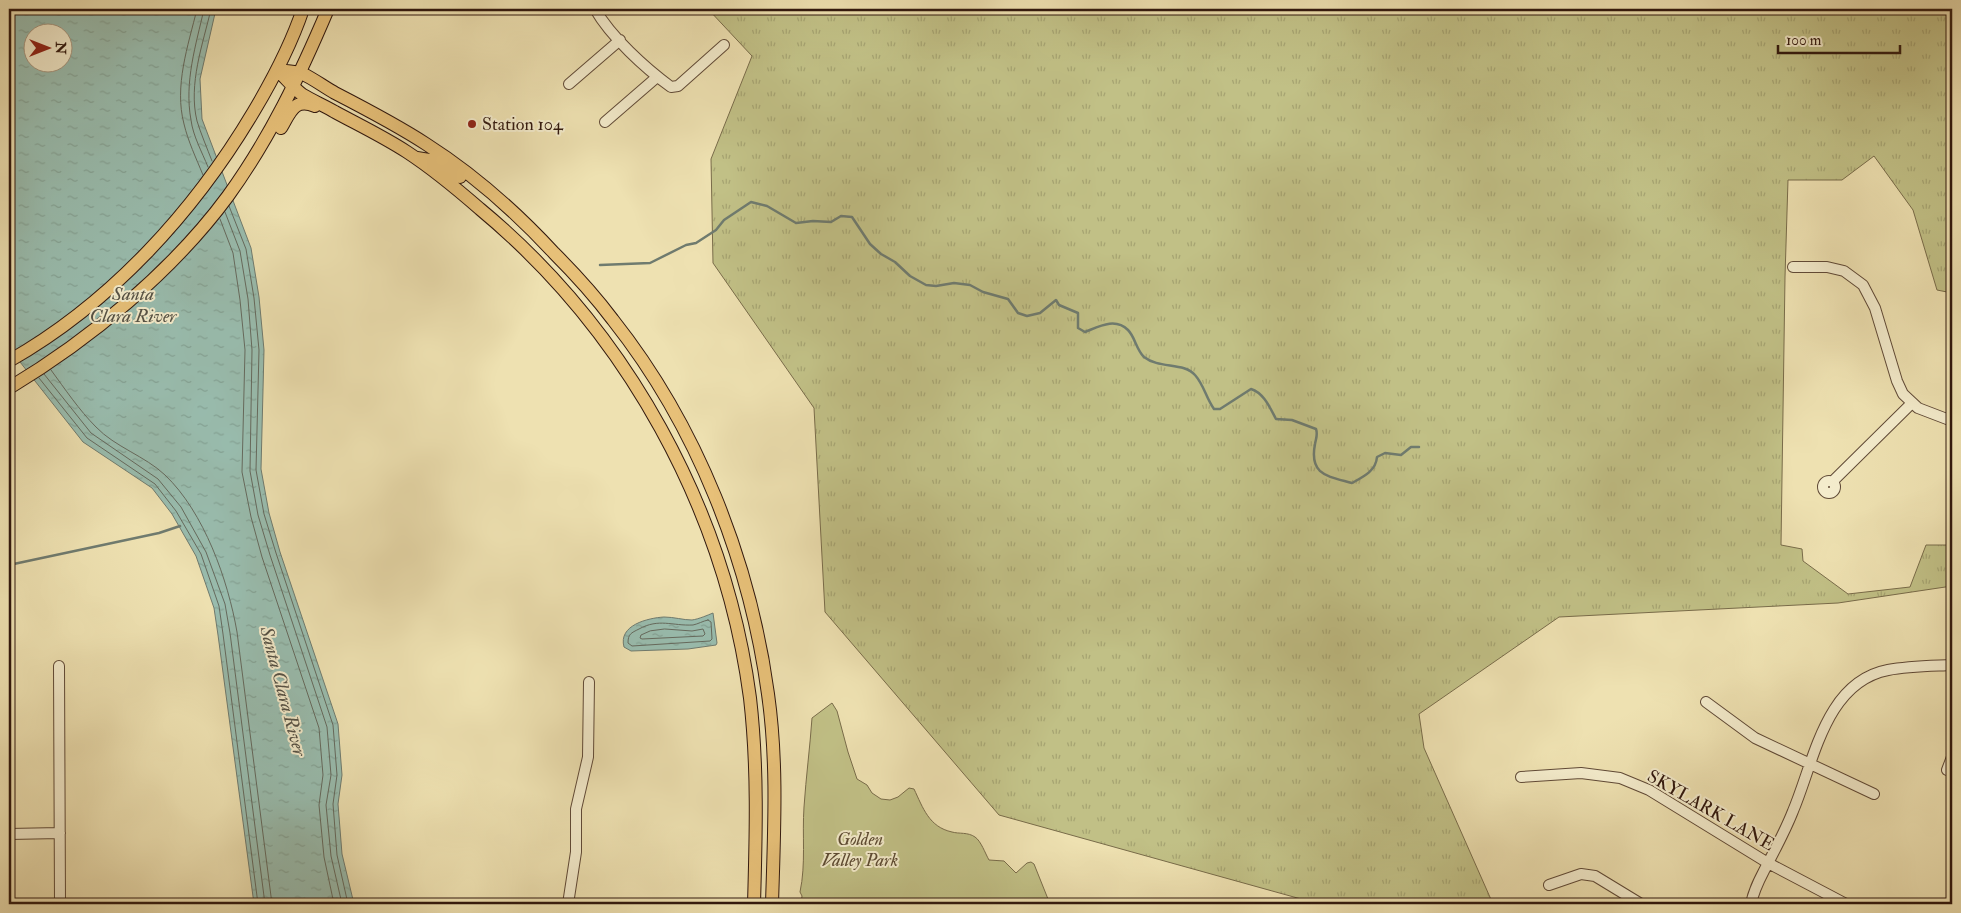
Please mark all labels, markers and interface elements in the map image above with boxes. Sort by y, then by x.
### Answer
north arrow [22,22,72,72]
scale bar [1778,22,1901,54]
text: 100 m [1786,31,1822,50]
text: N [52,41,69,55]
place label: Station 104 [482,113,564,136]
marker: Station 104 [466,118,478,130]
water label: Santa Clara River [90,282,177,328]
water label: Santa Clara River [254,623,312,759]
street label: SKYLARK LANE [1643,765,1778,856]
park label: Golden Valley Park [822,828,898,872]

